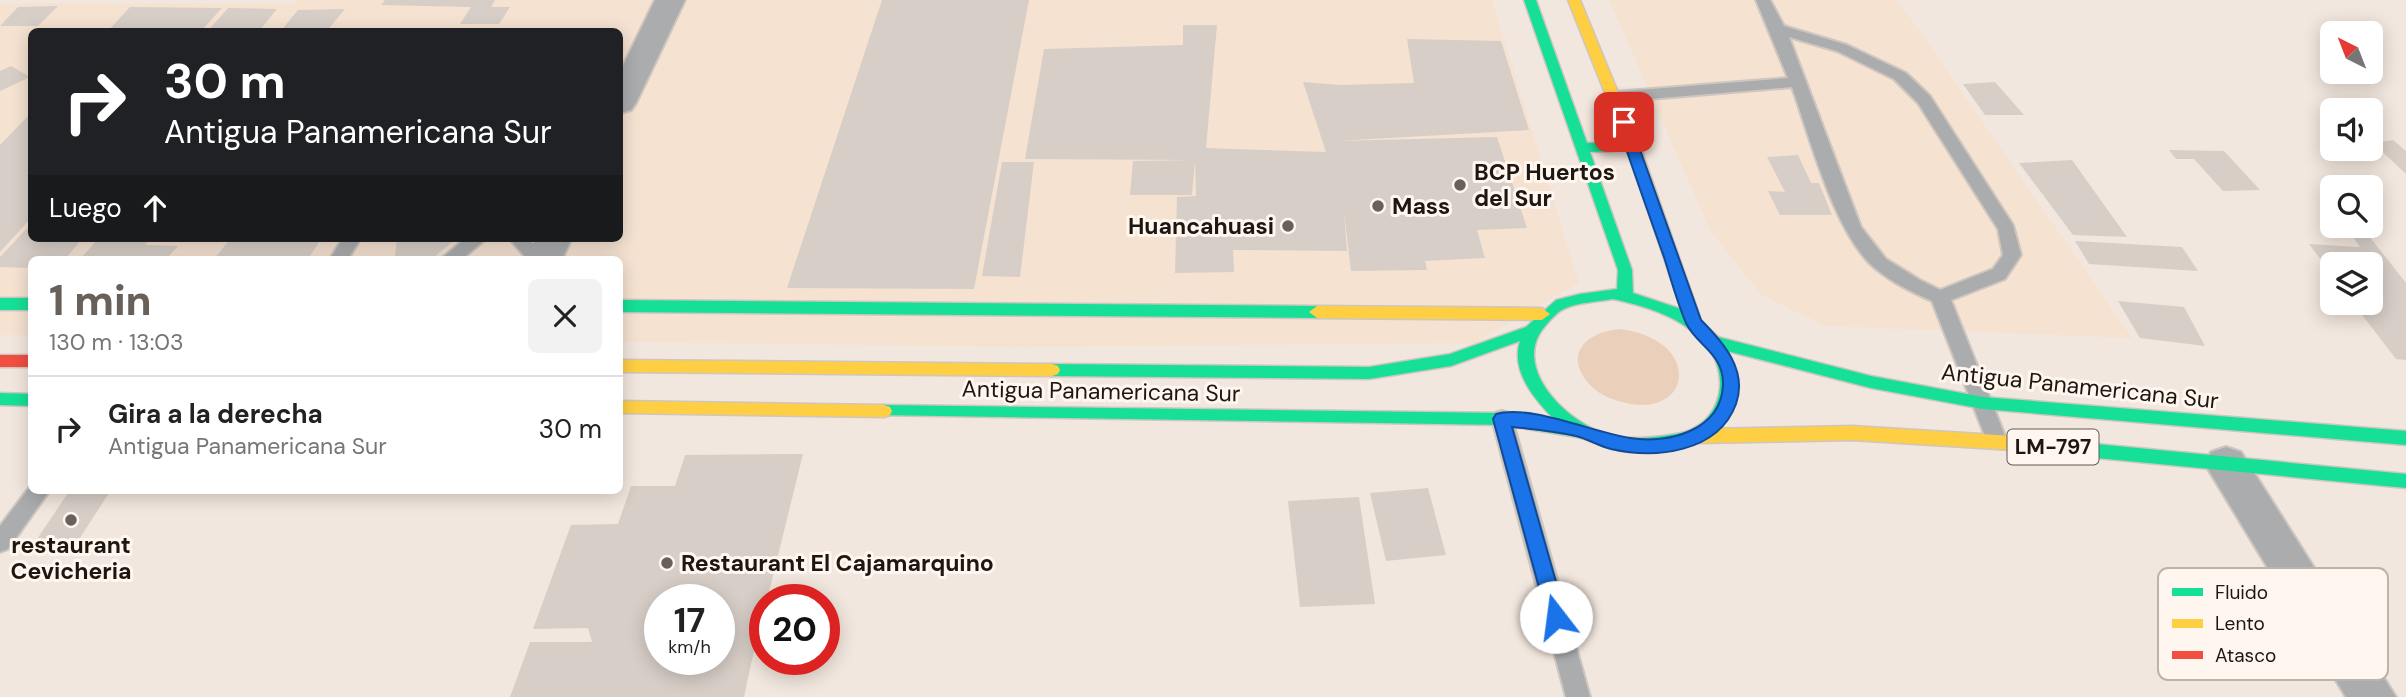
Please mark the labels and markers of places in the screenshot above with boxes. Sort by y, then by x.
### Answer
pin [1594,92,1654,152]
place label: BCP Huertos del Sur [1474,157,1615,213]
marker: BCP Huertos del Sur [1452,177,1468,193]
place label: Mass [1392,191,1450,221]
marker: Mass [1370,198,1386,214]
place label: Huancahuasi [1128,211,1274,241]
marker: Huancahuasi [1280,218,1296,234]
marker: restaurant Cevicheria [63,512,79,528]
place label: restaurant Cevicheria [11,530,131,586]
place label: Restaurant El Cajamarquino [681,548,994,578]
marker: Restaurant El Cajamarquino [659,555,675,571]

